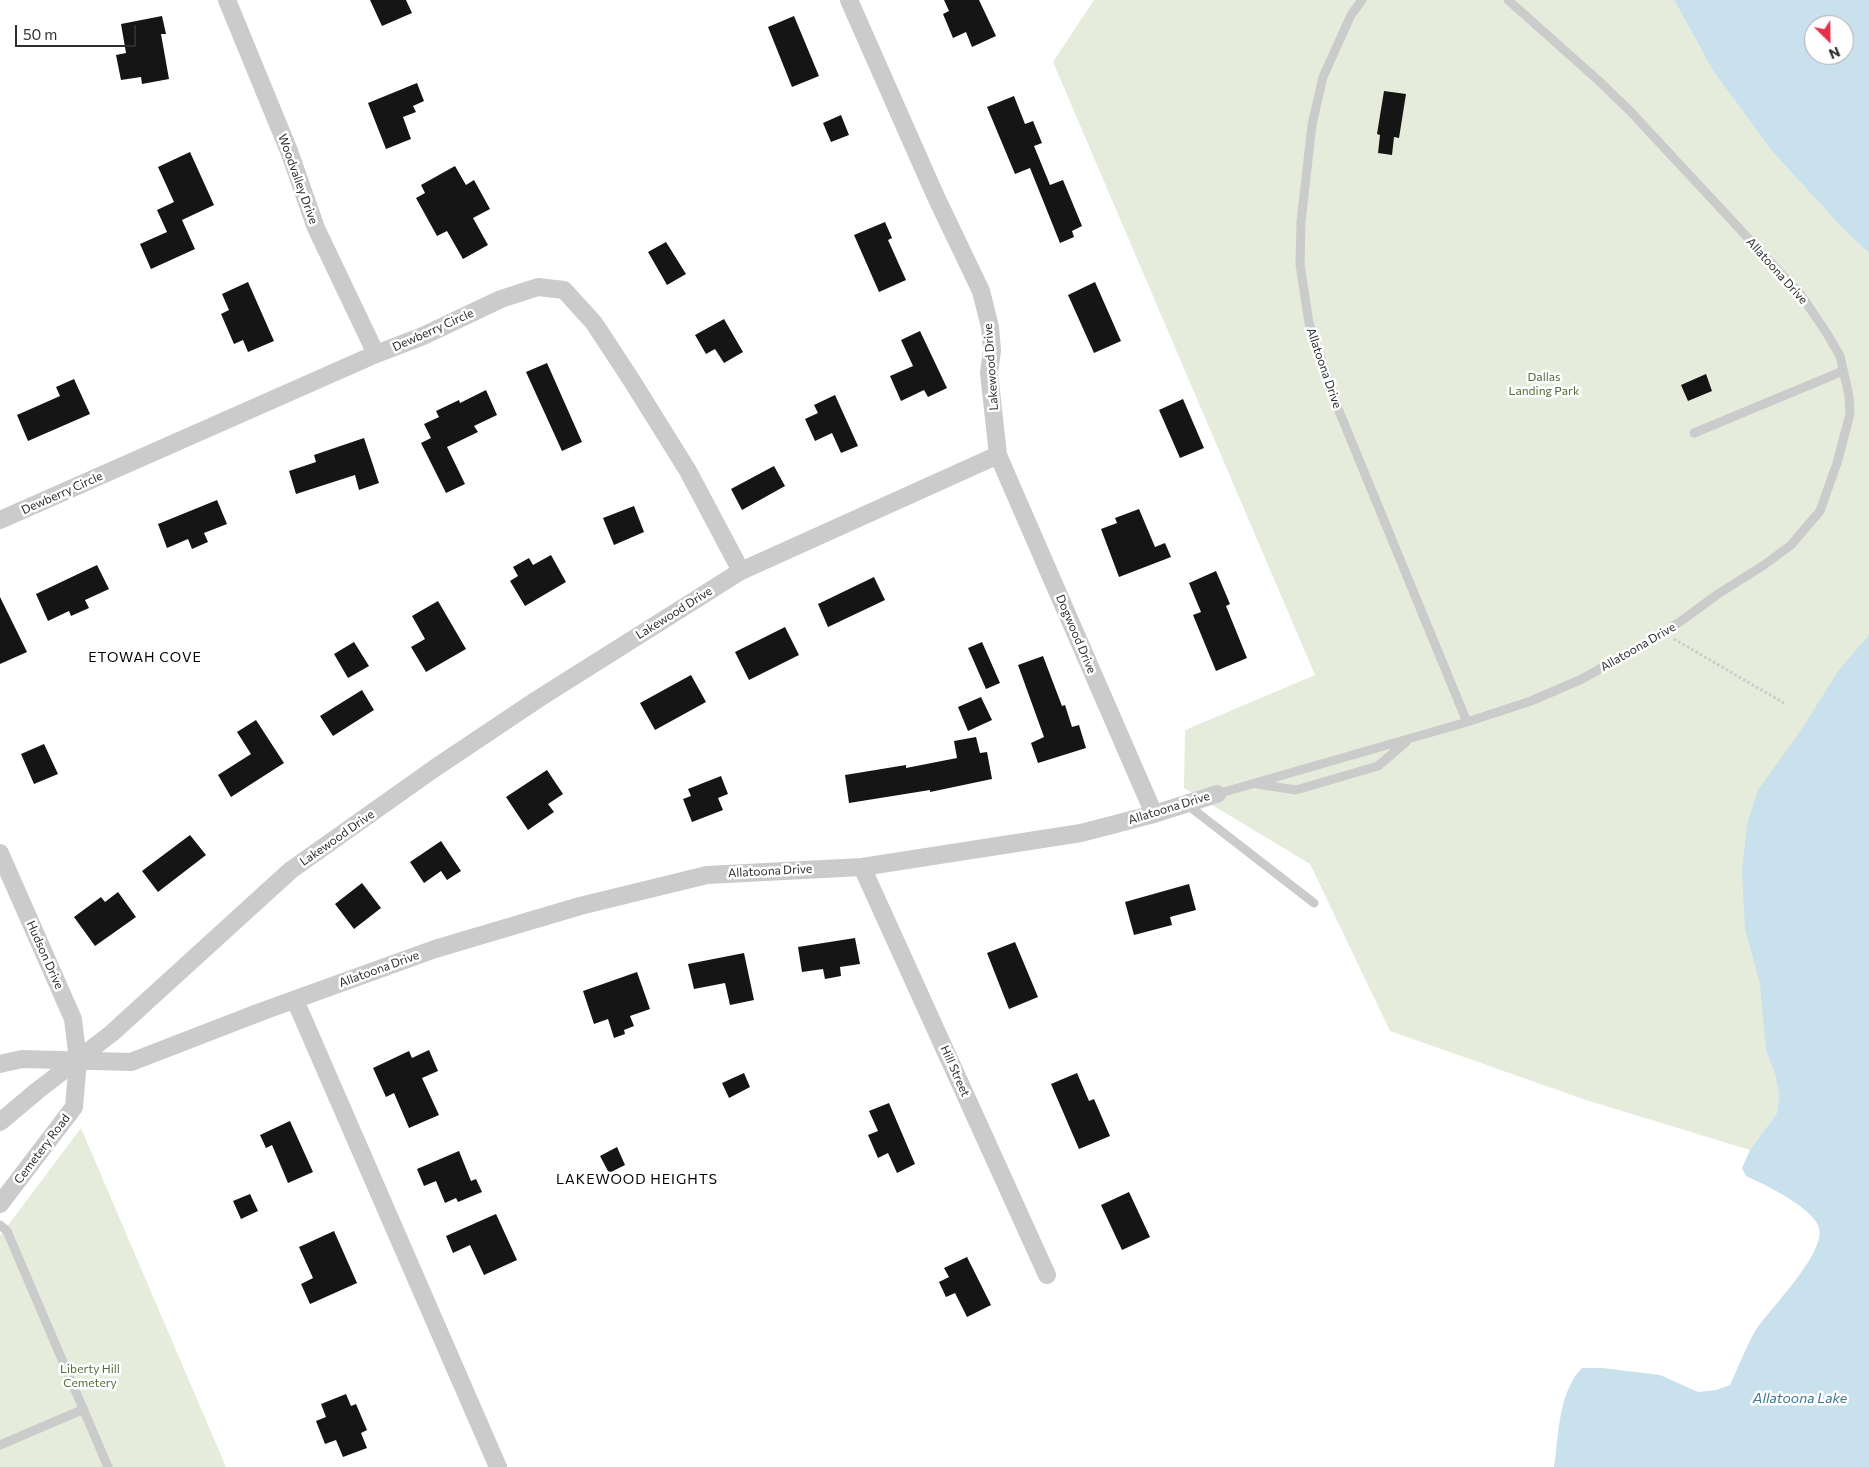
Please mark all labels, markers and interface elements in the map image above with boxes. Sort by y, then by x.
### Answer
scale bar [18,15,139,47]
north arrow [1804,15,1854,65]
text: 50 m [23,25,57,43]
text: N [1827,43,1843,63]
street label: Woodvalley Drive [275,132,321,226]
street label: Allatoona Drive [1743,235,1811,307]
street label: Dewberry Circle [390,306,476,354]
street label: Lakewood Drive [981,323,1001,411]
street label: Allatoona Drive [1303,326,1345,410]
park label: Dallas Landing Park [1509,370,1579,398]
street label: Dewberry Circle [19,469,105,517]
street label: Lakewood Drive [633,584,715,642]
street label: Dogwood Drive [1053,592,1099,676]
street label: Allatoona Drive [1598,620,1678,674]
district label: ETOWAH COVE [87,649,203,665]
street label: Allatoona Drive [1127,789,1211,827]
street label: Lakewood Drive [297,807,377,869]
street label: Allatoona Drive [728,862,812,880]
street label: Hudson Drive [23,919,67,991]
street label: Allatoona Drive [337,948,421,990]
street label: Hill Street [937,1043,973,1099]
street label: Cemetery Road [11,1111,73,1187]
district label: LAKEWOOD HEIGHTS [554,1171,720,1187]
park label: Liberty Hill Cemetery [60,1362,120,1390]
water label: Allatoona Lake [1753,1390,1847,1406]

